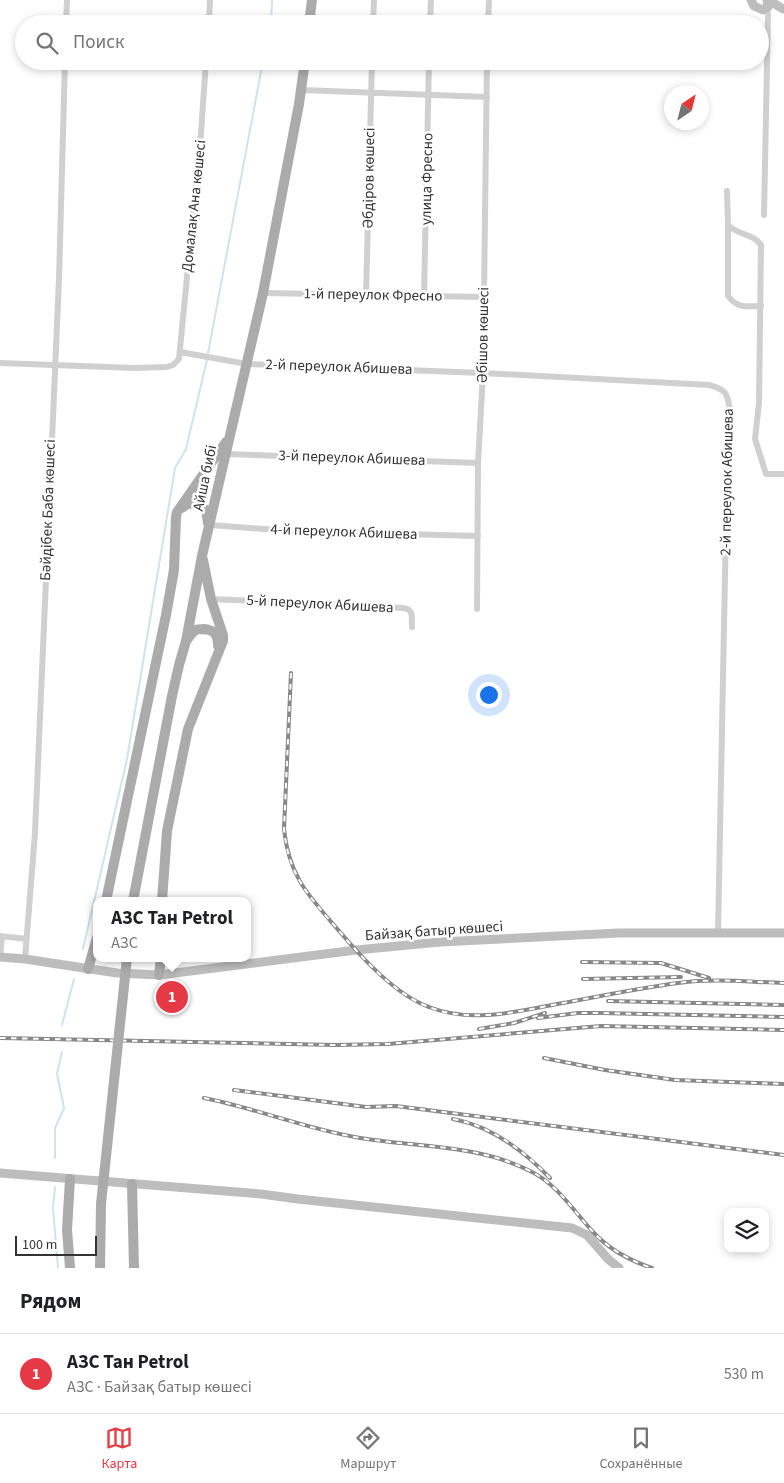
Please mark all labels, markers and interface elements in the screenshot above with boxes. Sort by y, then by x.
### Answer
search box [15,15,769,70]
icon: search [33,29,61,57]
text: Поиск [73,29,124,56]
north arrow [664,85,709,130]
street label: Әбдіров көшесі [358,127,380,229]
street label: улица Фресно [416,133,438,225]
street label: Домалақ Ана көшесі [177,139,211,273]
street label: 1-й переулок Фресно [303,283,443,307]
street label: Әбішов көшесі [472,287,494,383]
street label: 2-й переулок Абишева [265,354,413,380]
street label: 2-й переулок Абишева [715,408,739,556]
street label: Бәйдібек Баба көшесі [35,439,61,581]
street label: Айша бибі [188,443,222,513]
street label: 3-й переулок Абишева [278,445,426,471]
street label: 4-й переулок Абишева [270,519,418,545]
street label: 5-й переулок Абишева [246,590,394,618]
your location [476,682,502,708]
popup [93,897,251,962]
text: АЗС Тан Petrol [111,905,233,932]
street label: Байзақ батыр көшесі [364,916,504,946]
text: АЗС [111,932,138,954]
pin: 1 [156,978,188,1016]
map controls [724,1208,769,1253]
button: layers [724,1208,769,1253]
scale bar [15,1233,98,1256]
text: 100 m [22,1235,57,1255]
text: Рядом [20,1286,81,1316]
text: АЗС Тан Petrol [67,1349,189,1376]
text: 1 [32,1363,40,1385]
text: 530 m [724,1363,764,1385]
text: АЗС · Байзақ батыр көшесі [67,1376,252,1398]
tab: Карта [101,1424,137,1474]
tab: Маршрут [340,1424,396,1474]
tab: Сохранённые [599,1424,683,1474]

